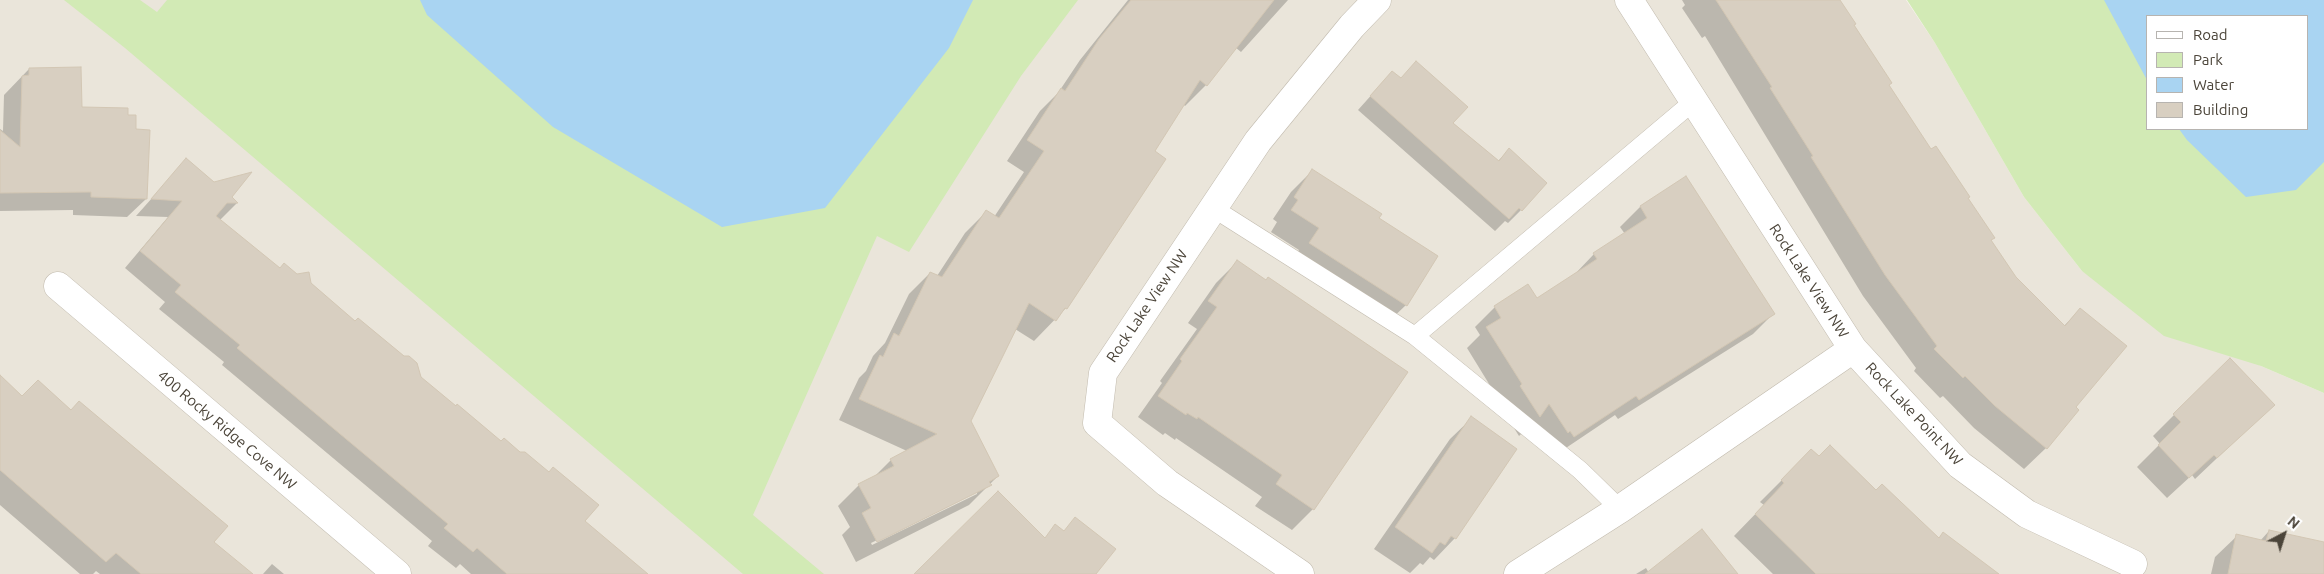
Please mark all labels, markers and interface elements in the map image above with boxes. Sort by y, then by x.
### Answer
legend [2146,15,2309,130]
text: Road [2193,26,2228,43]
text: Park [2193,51,2223,68]
text: Water [2193,76,2234,93]
text: Building [2193,101,2248,118]
street label: Rock Lake View NW [1765,221,1853,341]
street label: Rock Lake View NW [1103,246,1191,366]
street label: Rock Lake Point NW [1862,359,1966,469]
street label: 400 Rocky Ridge Cove NW [154,367,300,493]
north arrow [2259,509,2309,559]
text: N [2284,513,2303,532]

